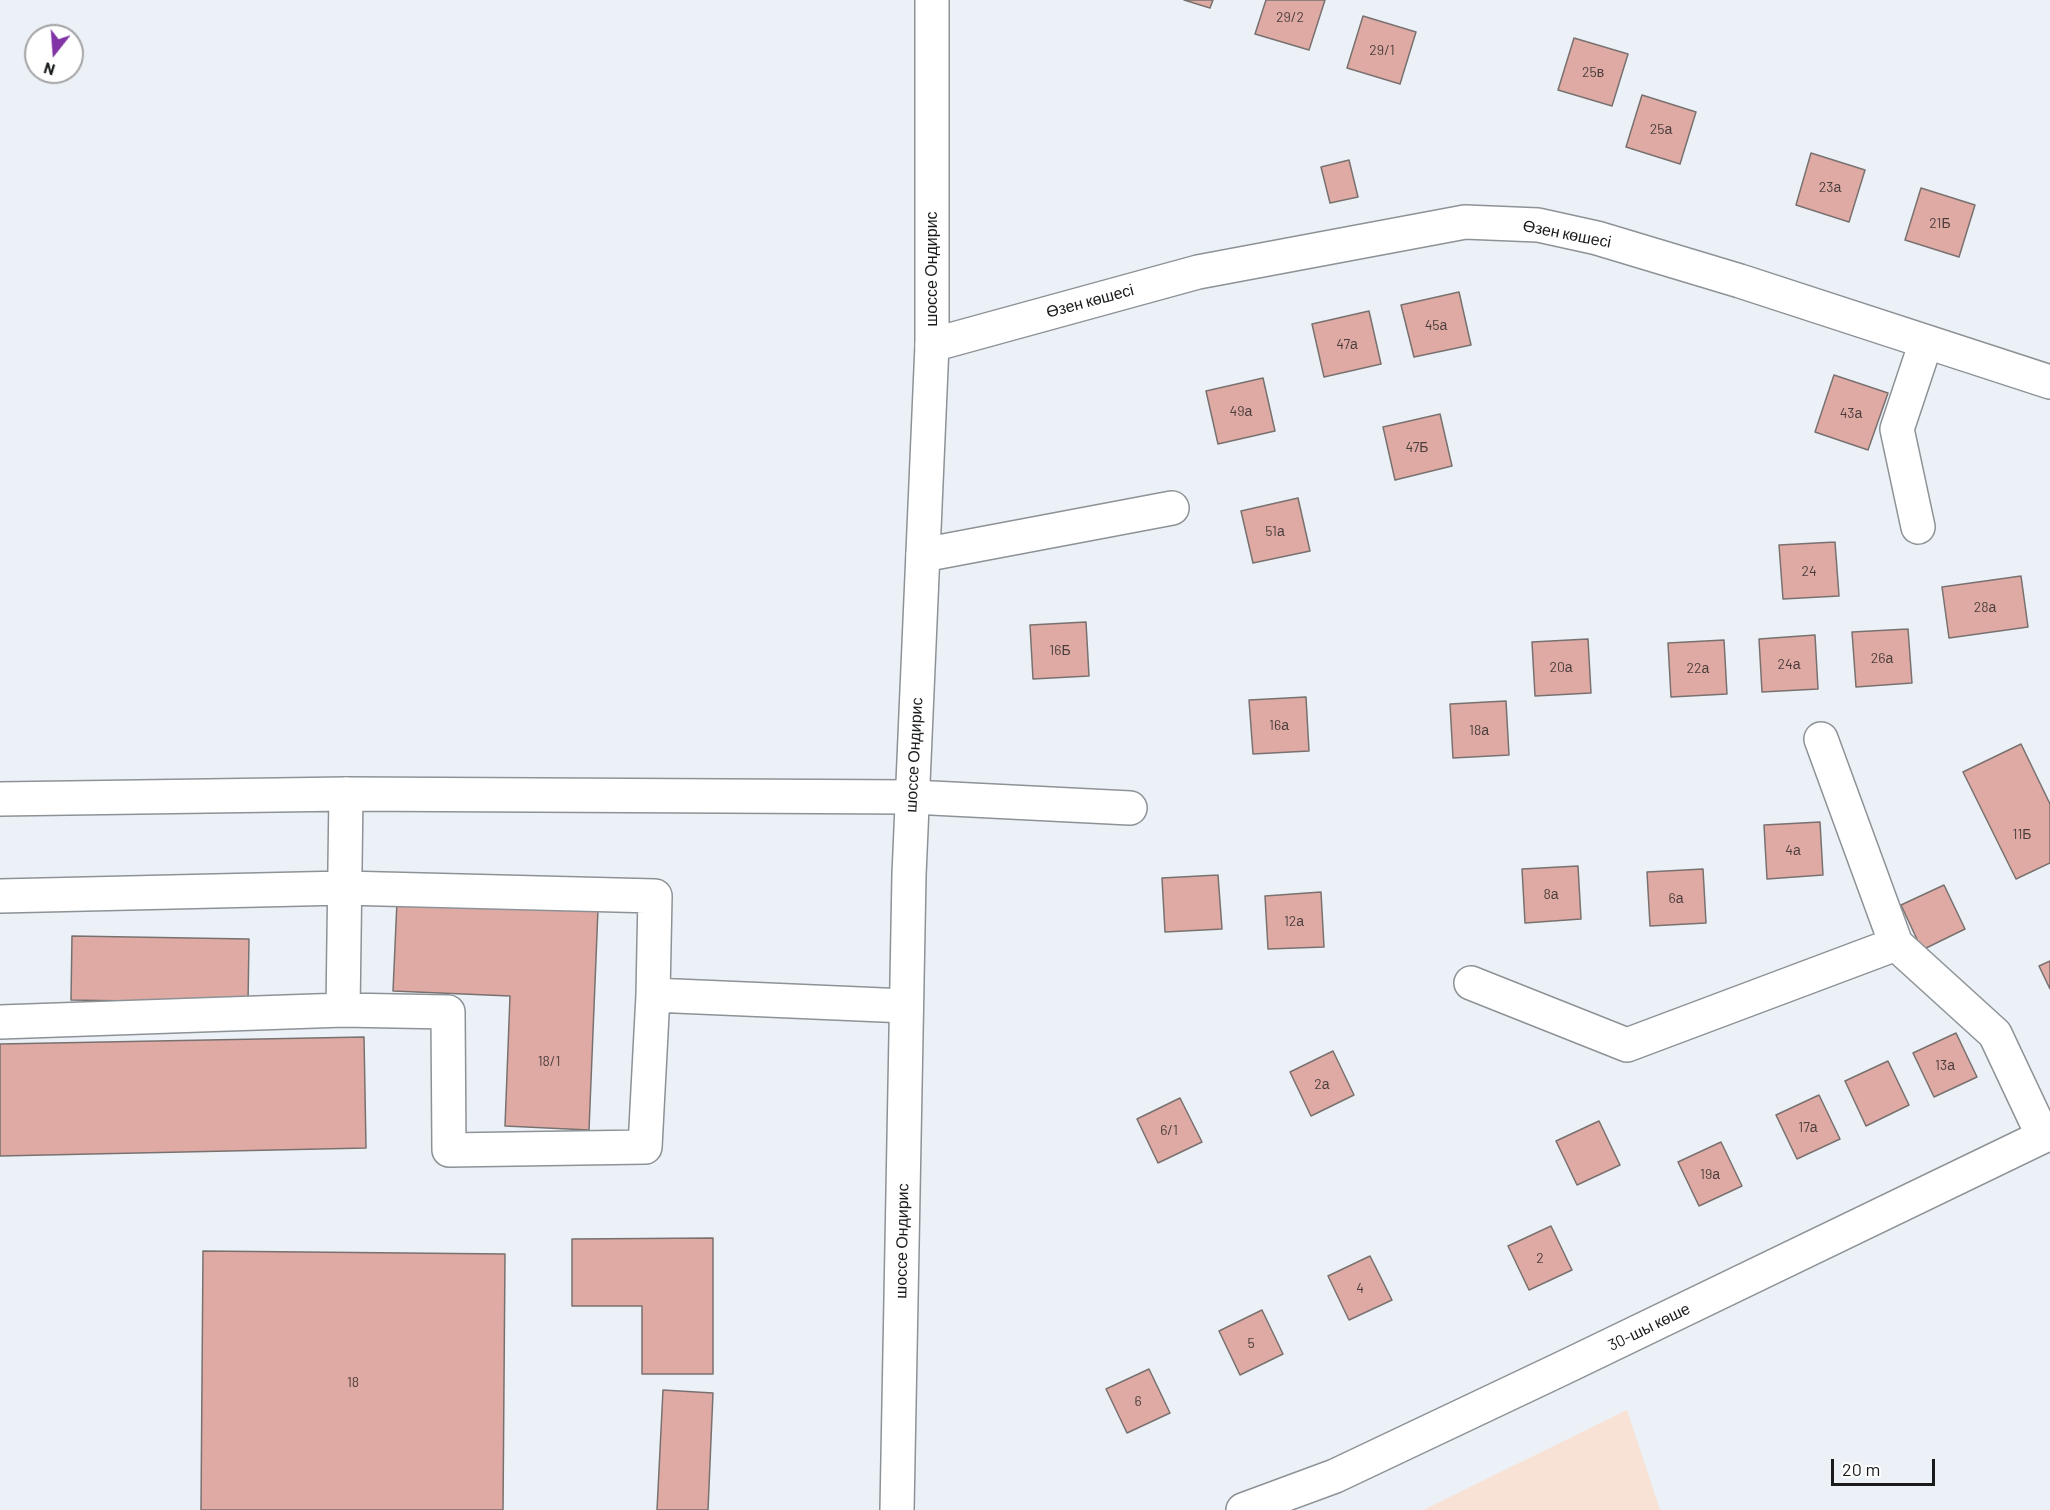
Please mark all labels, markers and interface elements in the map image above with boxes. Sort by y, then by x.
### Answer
house number: 29/2 [1276,9,1304,25]
north arrow [24,24,84,84]
house number: 29/1 [1369,42,1395,58]
text: N [41,59,57,80]
house number: 25в [1582,64,1604,80]
house number: 25а [1650,121,1672,137]
house number: 23а [1819,179,1841,195]
street label: шоссе Ондирис [922,211,942,327]
house number: 21Б [1929,215,1951,231]
street label: Өзен көшесі [1521,216,1613,252]
street label: Өзен көшесі [1044,280,1136,322]
house number: 45а [1425,317,1447,333]
house number: 47а [1336,336,1358,352]
house number: 49а [1230,403,1252,419]
house number: 43а [1840,405,1862,421]
house number: 47Б [1405,439,1429,455]
house number: 51а [1265,523,1285,539]
house number: 24 [1801,563,1817,579]
house number: 28а [1974,599,1996,615]
house number: 16Б [1049,642,1071,658]
house number: 26а [1871,650,1893,666]
house number: 24а [1777,656,1801,672]
house number: 20а [1549,659,1573,675]
house number: 22а [1687,660,1709,676]
street label: шоссе Ондирис [901,697,927,813]
house number: 16а [1269,717,1289,733]
house number: 18а [1469,722,1489,738]
house number: 11Б [2012,826,2032,842]
house number: 4а [1785,842,1801,858]
house number: 8а [1543,886,1559,902]
house number: 6а [1669,890,1683,906]
house number: 12а [1284,913,1304,929]
house number: 18/1 [538,1053,560,1069]
house number: 13а [1935,1057,1955,1073]
house number: 2а [1314,1076,1330,1092]
house number: 17а [1798,1119,1818,1135]
house number: 6/1 [1160,1122,1178,1138]
house number: 19а [1700,1166,1720,1182]
street label: шоссе Ондирис [891,1183,913,1299]
house number: 2 [1536,1250,1544,1266]
house number: 4 [1356,1280,1364,1296]
street label: 30-шы көше [1605,1299,1693,1355]
house number: 5 [1247,1335,1255,1351]
house number: 18 [347,1374,359,1390]
house number: 6 [1134,1393,1142,1409]
scale bar [1834,1447,1938,1485]
text: 20 m [1842,1458,1880,1480]

